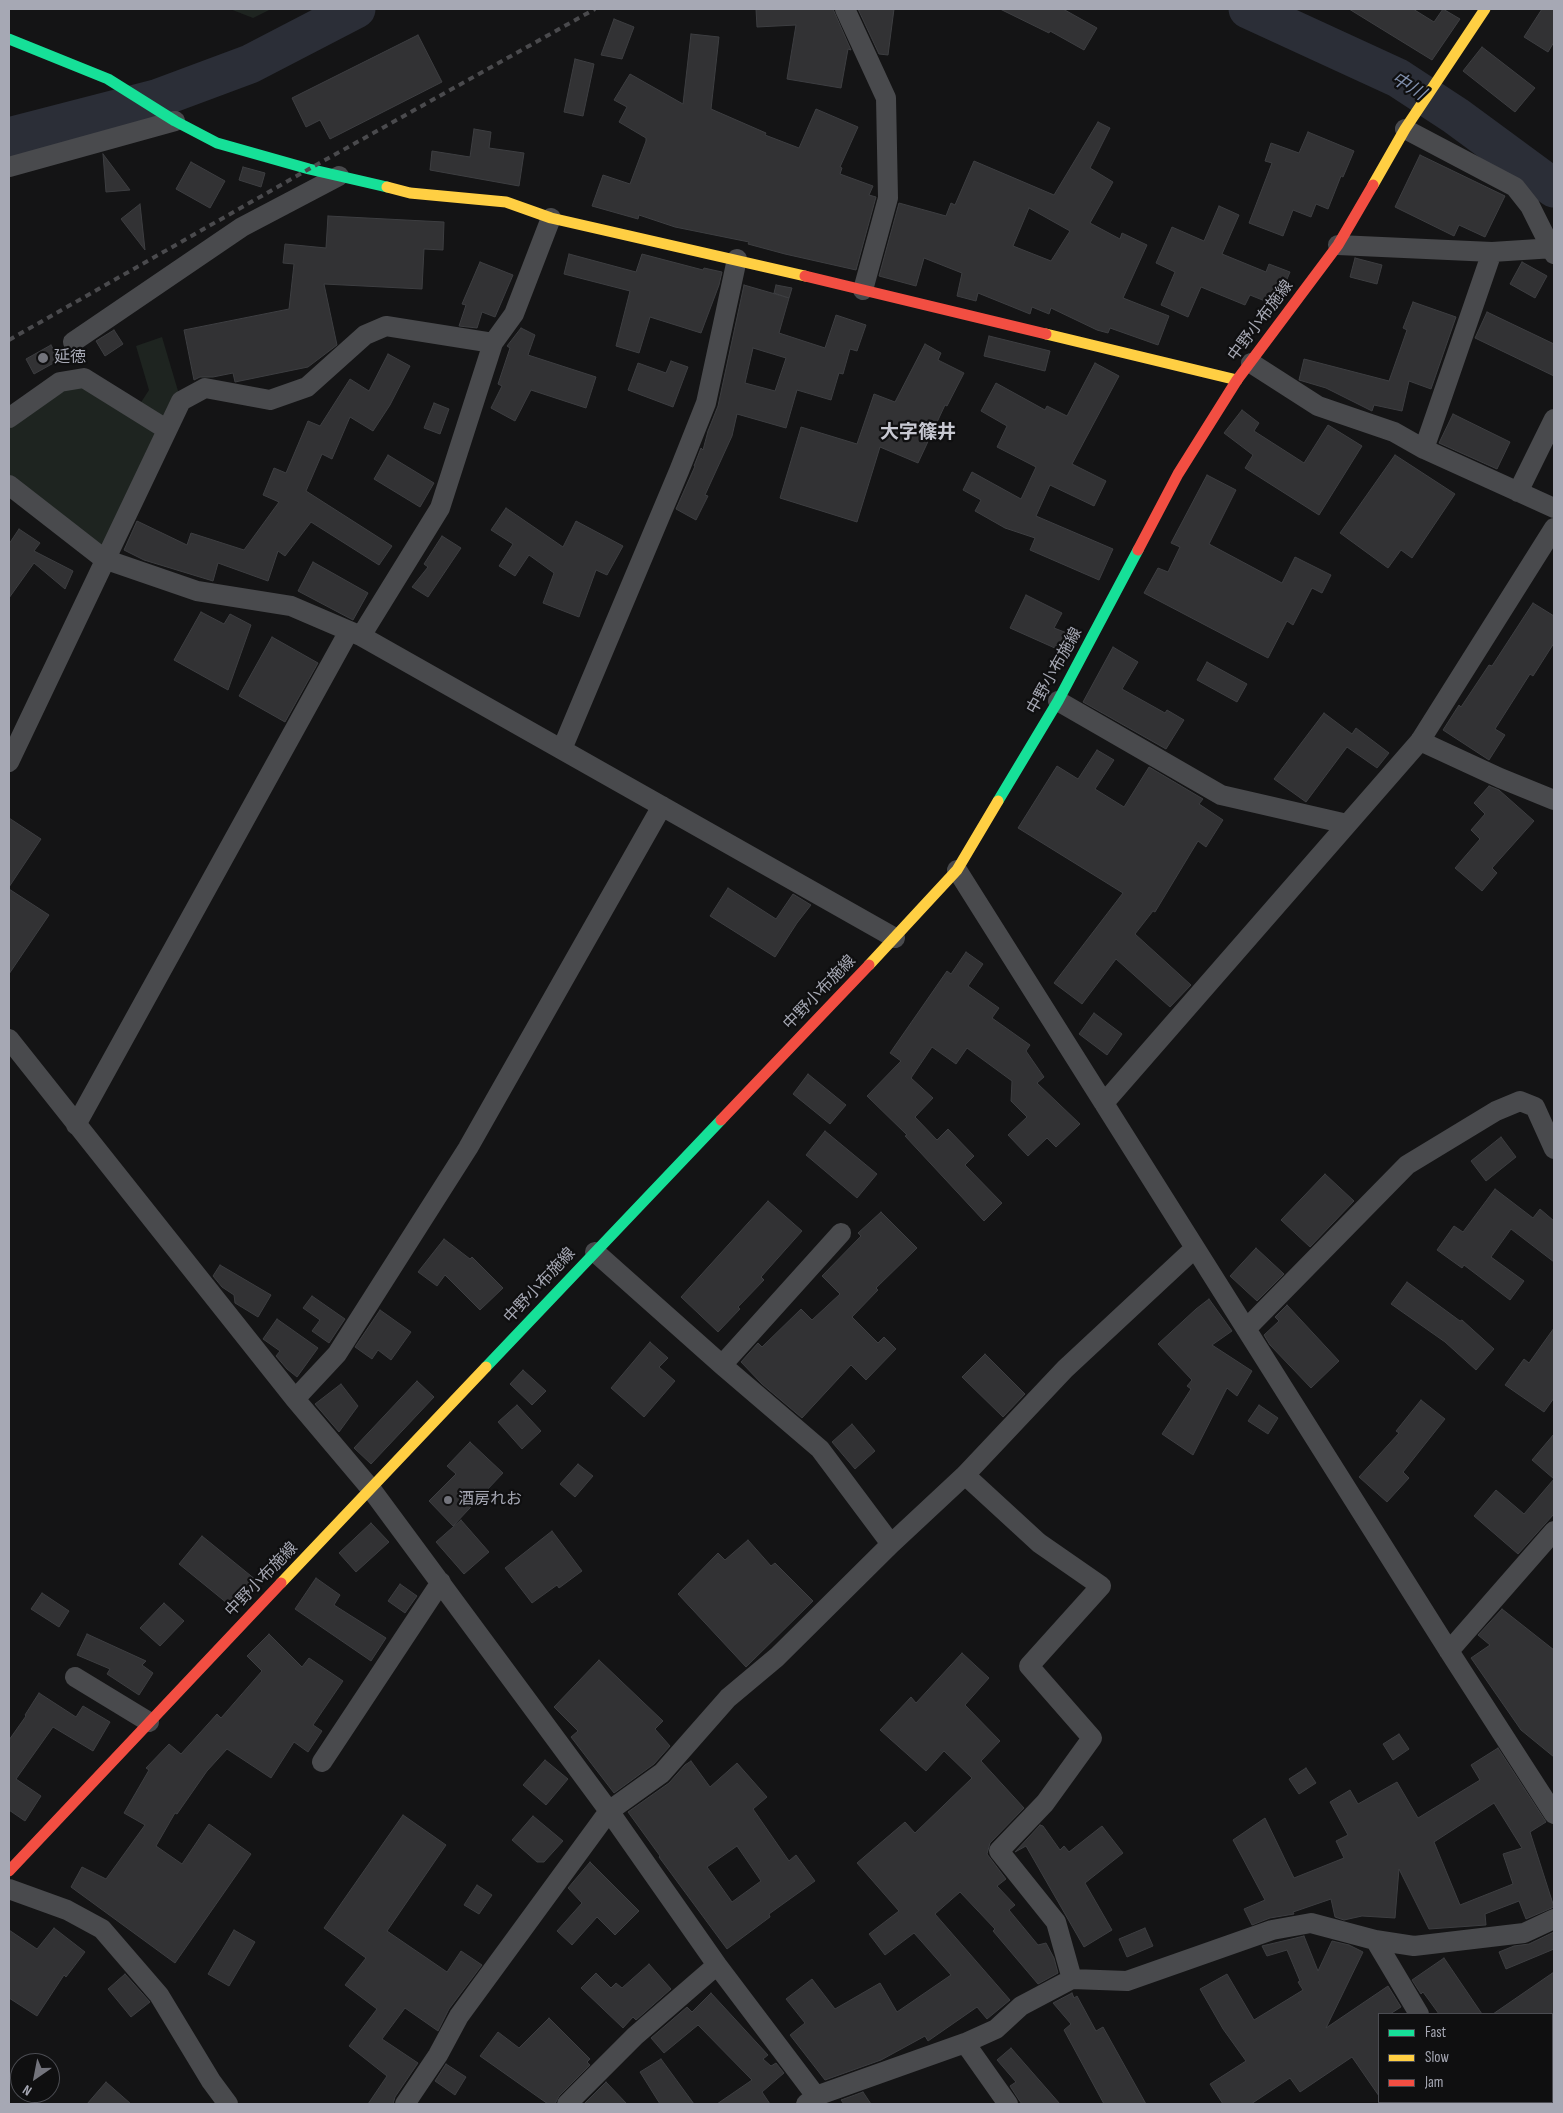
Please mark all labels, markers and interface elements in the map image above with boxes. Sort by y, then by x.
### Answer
water label: 中川 [1387,68,1429,106]
street label: 中野小布施線 [1224,277,1298,365]
place label: 延徳 [54,348,86,368]
marker: 延徳 [36,351,50,365]
district label: 大字篠井 [880,422,956,444]
street label: 中野小布施線 [1023,624,1087,718]
street label: 中野小布施線 [780,952,860,1034]
street label: 中野小布施線 [500,1244,580,1328]
place label: 酒房れお [458,1490,522,1510]
marker: 酒房れお [442,1494,454,1506]
street label: 中野小布施線 [222,1539,302,1621]
legend [1378,2013,1553,2103]
text: Fast [1425,2023,1446,2042]
text: Slow [1425,2048,1449,2067]
north arrow [10,2053,60,2103]
text: Jam [1425,2073,1443,2092]
text: N [19,2081,35,2099]

